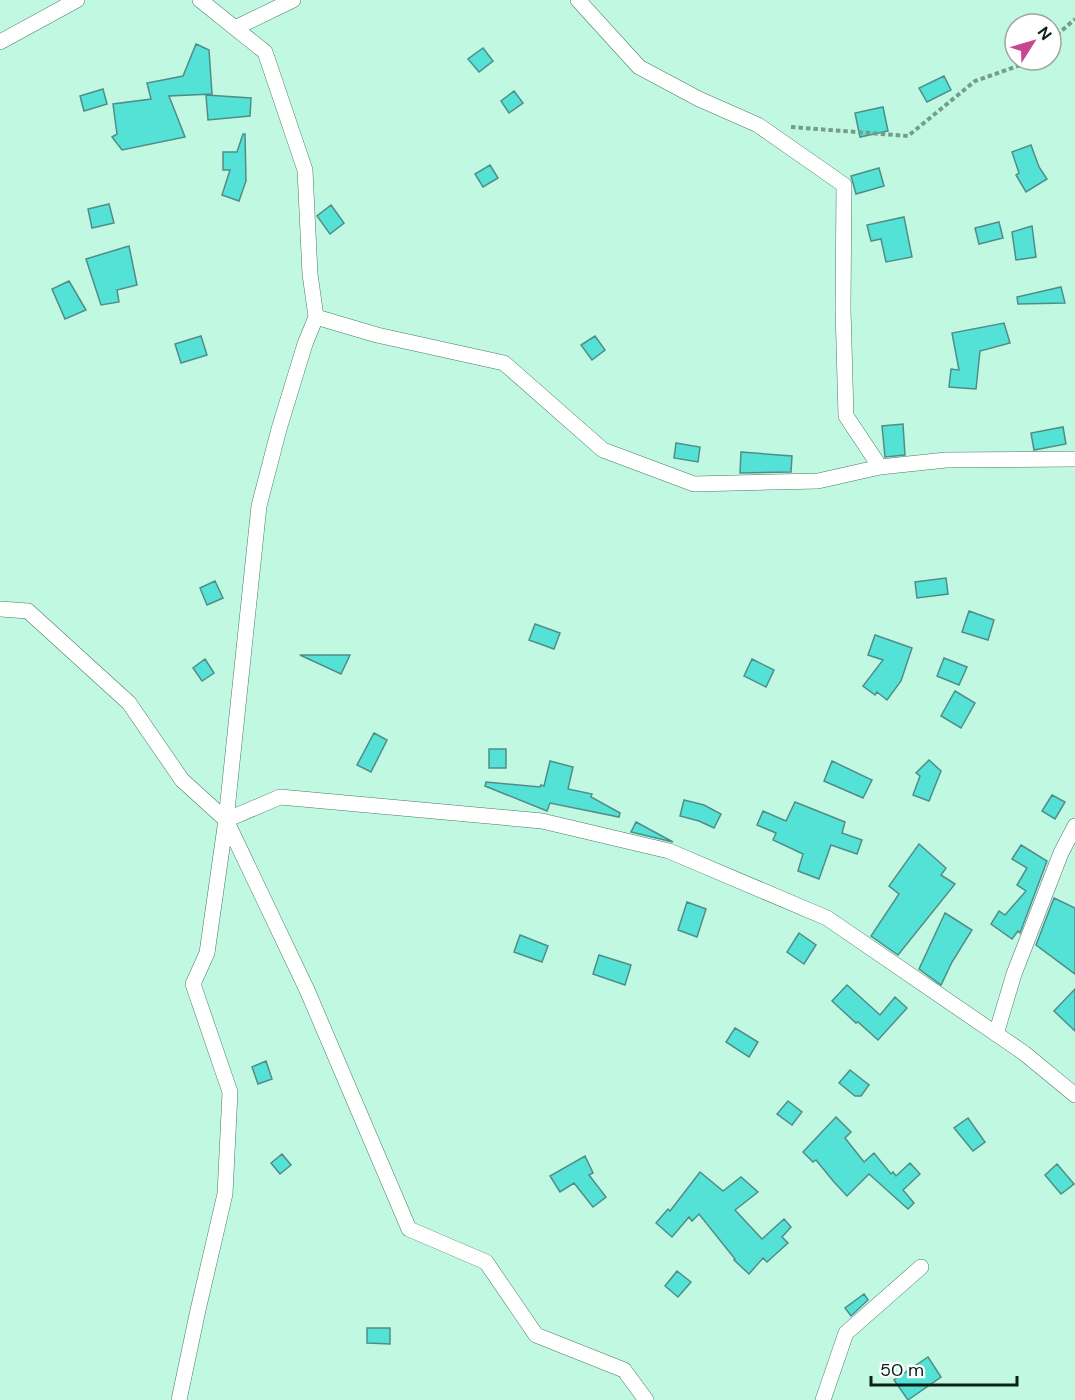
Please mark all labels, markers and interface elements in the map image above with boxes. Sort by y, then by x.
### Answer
north arrow [1003,12,1063,72]
text: N [1033,22,1056,44]
scale bar [871,1349,1016,1387]
text: 50 m [880,1358,924,1382]

